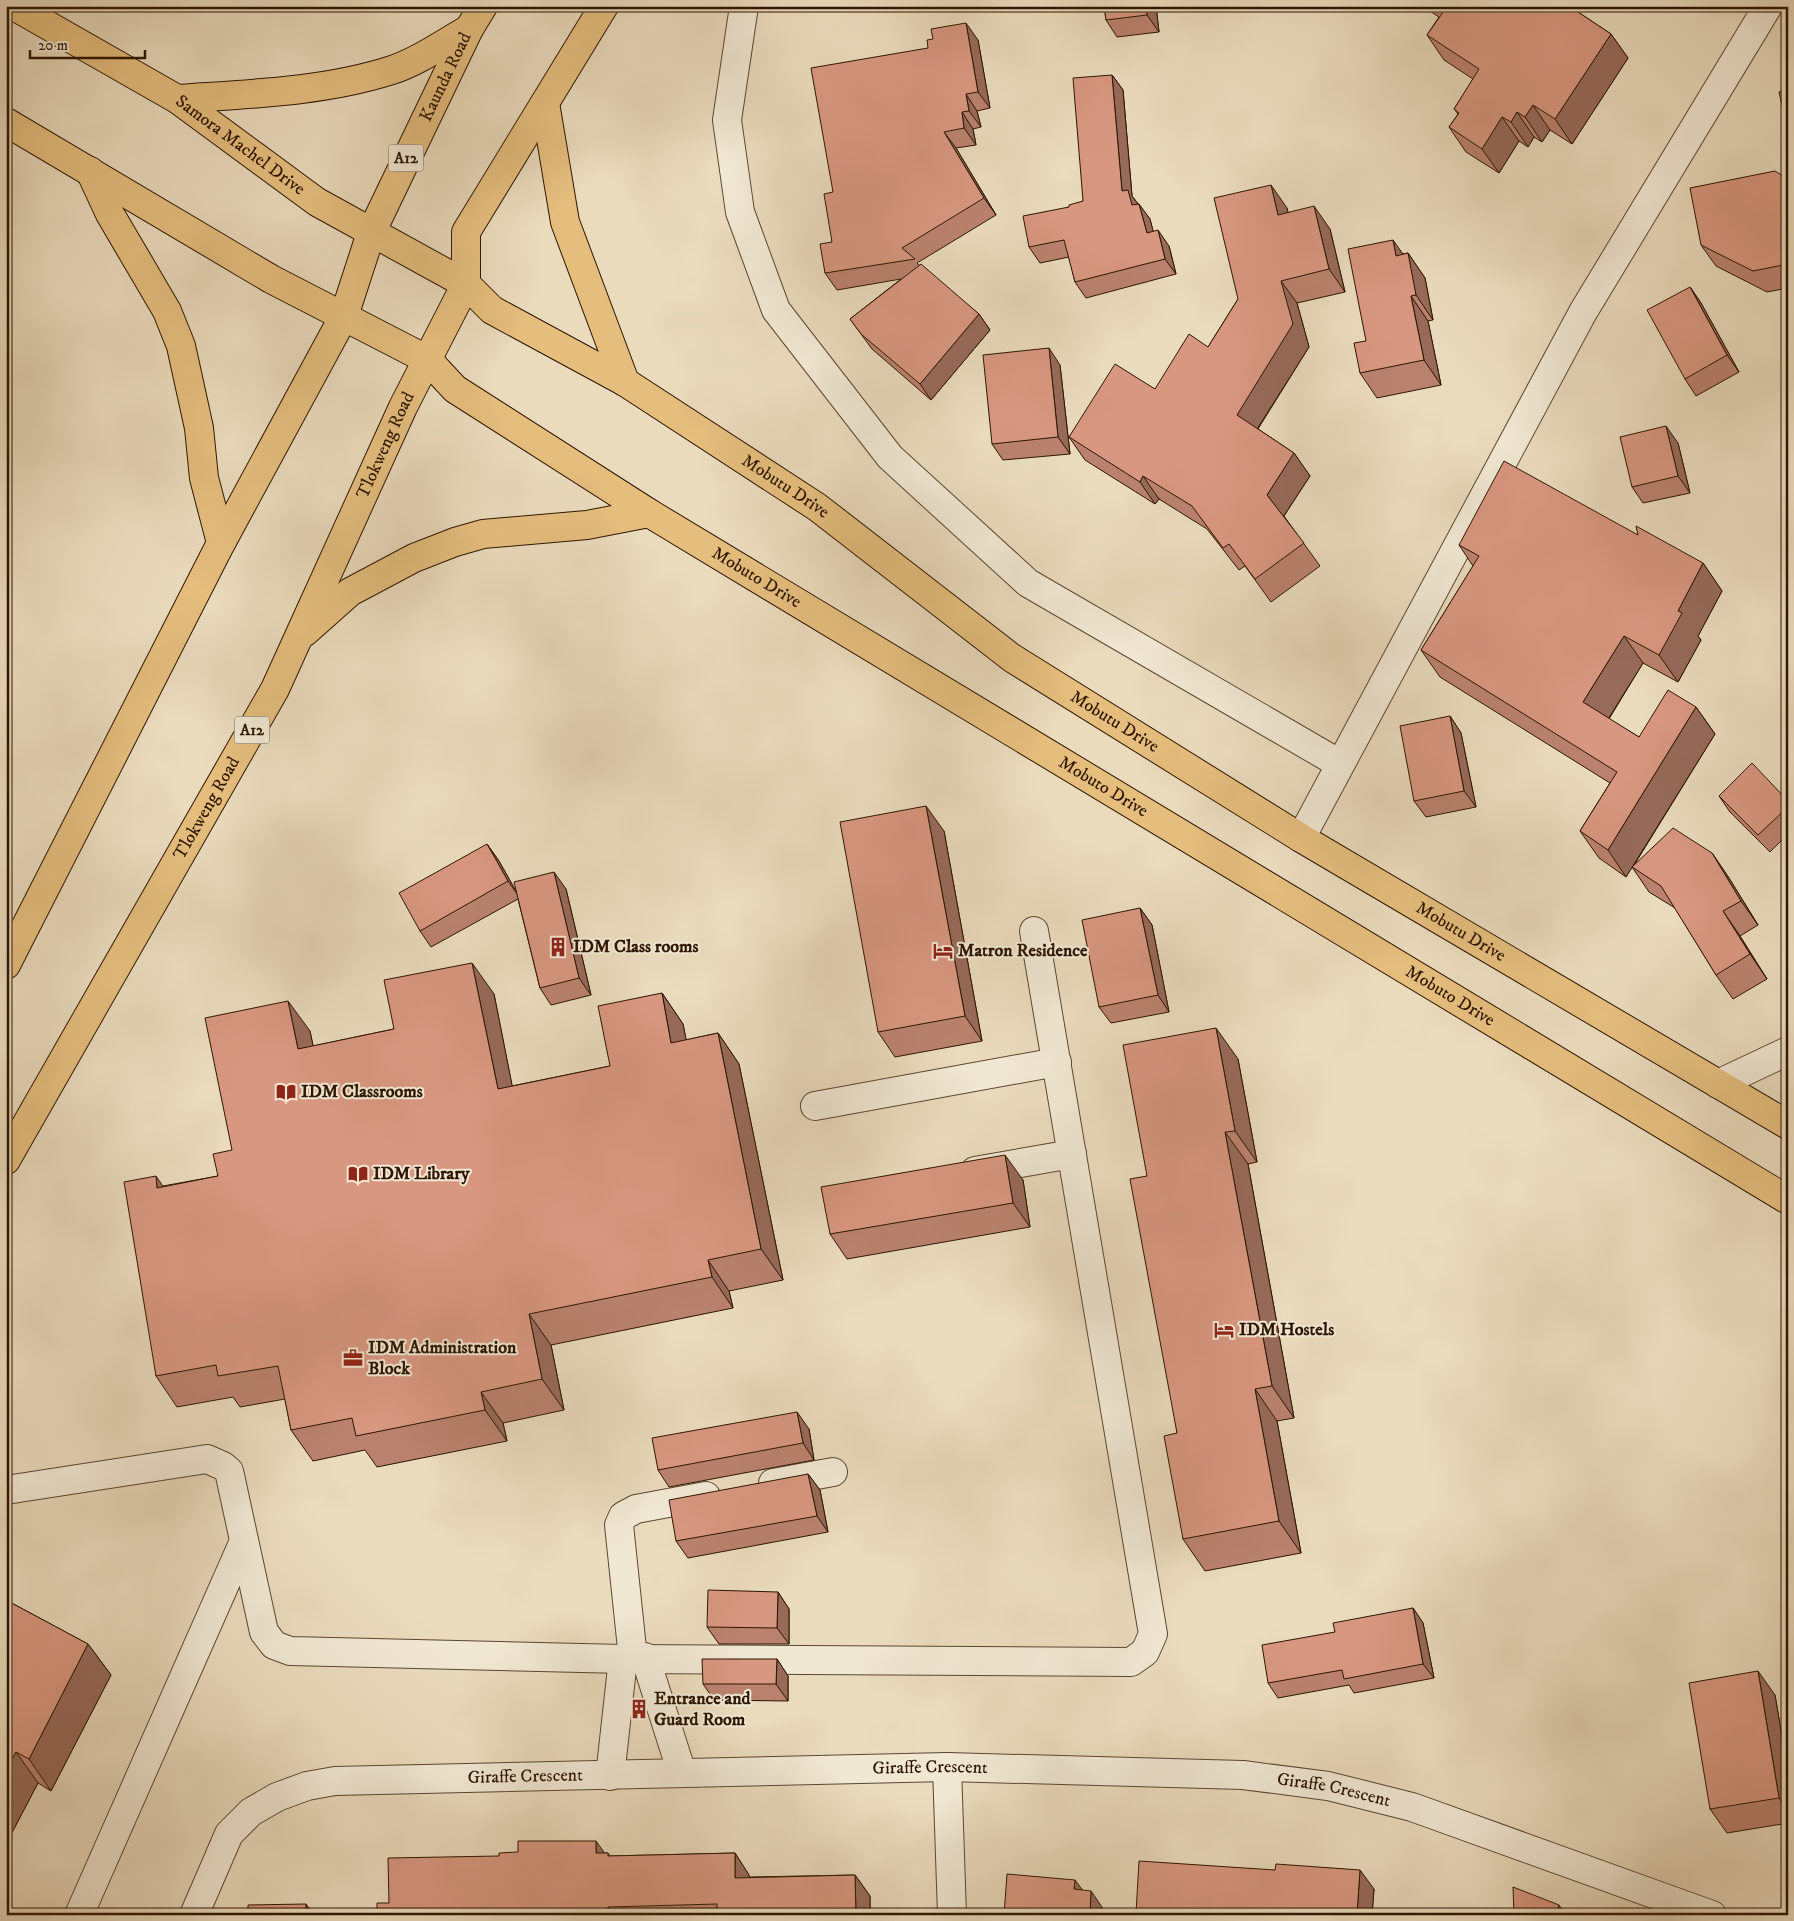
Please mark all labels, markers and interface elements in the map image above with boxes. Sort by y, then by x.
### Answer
scale bar [30,28,145,60]
street label: Kaunda Road [415,29,477,125]
text: 20 m [38,36,68,55]
street label: Samora Machel Drive [171,90,309,200]
road number: A12 [388,144,424,172]
street label: Tlokweng Road [352,388,420,502]
street label: Mobutu Drive [737,450,834,523]
street label: Mobuto Drive [708,542,805,613]
street label: Mobutu Drive [1066,686,1163,758]
road number: A12 [234,716,270,744]
street label: Mobuto Drive [1054,752,1152,822]
street label: Tlokweng Road [169,753,245,864]
street label: Mobutu Drive [1412,897,1509,967]
building icon: IDM Class rooms [547,936,569,958]
place label: IDM Class rooms [573,936,699,958]
hotel icon: Matron Residence [932,940,954,962]
place label: Matron Residence [958,940,1088,962]
street label: Mobuto Drive [1401,961,1499,1032]
library icon: IDM Classrooms [275,1081,297,1103]
place label: IDM Classrooms [301,1081,423,1103]
library icon: IDM Library [347,1163,369,1185]
place label: IDM Library [373,1163,470,1185]
hotel icon: IDM Hostels [1213,1319,1235,1341]
place label: IDM Hostels [1239,1319,1334,1341]
place label: IDM Administration Block [368,1337,517,1380]
office icon: IDM Administration Block [342,1347,364,1369]
place label: Entrance and Guard Room [654,1688,752,1731]
building icon: Entrance and Guard Room [628,1698,650,1720]
street label: Giraffe Crescent [872,1756,988,1780]
street label: Giraffe Crescent [467,1764,583,1789]
street label: Giraffe Crescent [1276,1768,1393,1812]

